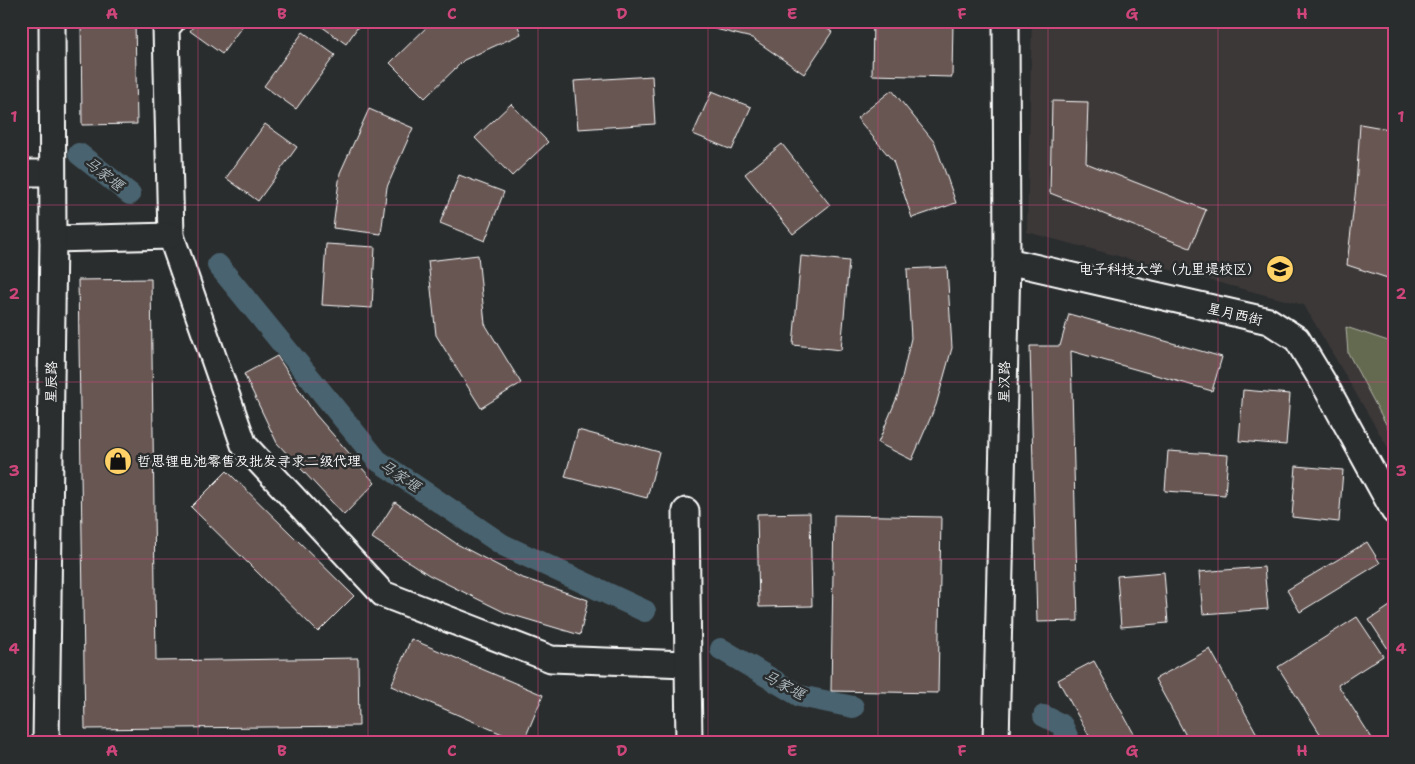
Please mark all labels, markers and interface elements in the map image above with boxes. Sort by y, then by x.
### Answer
text: A [106,3,118,24]
text: B [277,3,287,24]
text: C [447,3,457,24]
text: D [616,3,628,24]
text: E [787,3,797,24]
text: F [957,3,967,24]
text: G [1126,3,1139,24]
text: H [1296,3,1308,24]
text: 1 [10,106,18,127]
text: 1 [1397,106,1405,127]
water label: 马家堰 [80,152,129,197]
school or university icon: 电子科技大学（九里堤校区） [1265,254,1295,284]
place label: 电子科技大学（九里堤校区） [1079,260,1261,278]
text: 2 [8,283,20,304]
text: 2 [1395,283,1407,304]
street label: 星月西街 [1206,299,1264,329]
street label: 星辰路 [42,361,60,403]
street label: 星汉路 [995,361,1013,403]
shop icon: 哲思锂电池零售及批发寻求二级代理 [103,446,133,476]
place label: 哲思锂电池零售及批发寻求二级代理 [137,452,361,470]
water label: 马家堰 [376,455,426,498]
text: 3 [8,460,20,481]
text: 3 [1395,460,1407,481]
text: 4 [8,638,20,659]
text: 4 [1395,638,1407,659]
water label: 马家堰 [759,666,810,705]
text: A [106,740,118,761]
text: B [277,740,287,761]
text: C [447,740,457,761]
text: D [616,740,628,761]
text: E [787,740,797,761]
text: F [957,740,967,761]
text: G [1126,740,1139,761]
text: H [1296,740,1308,761]

